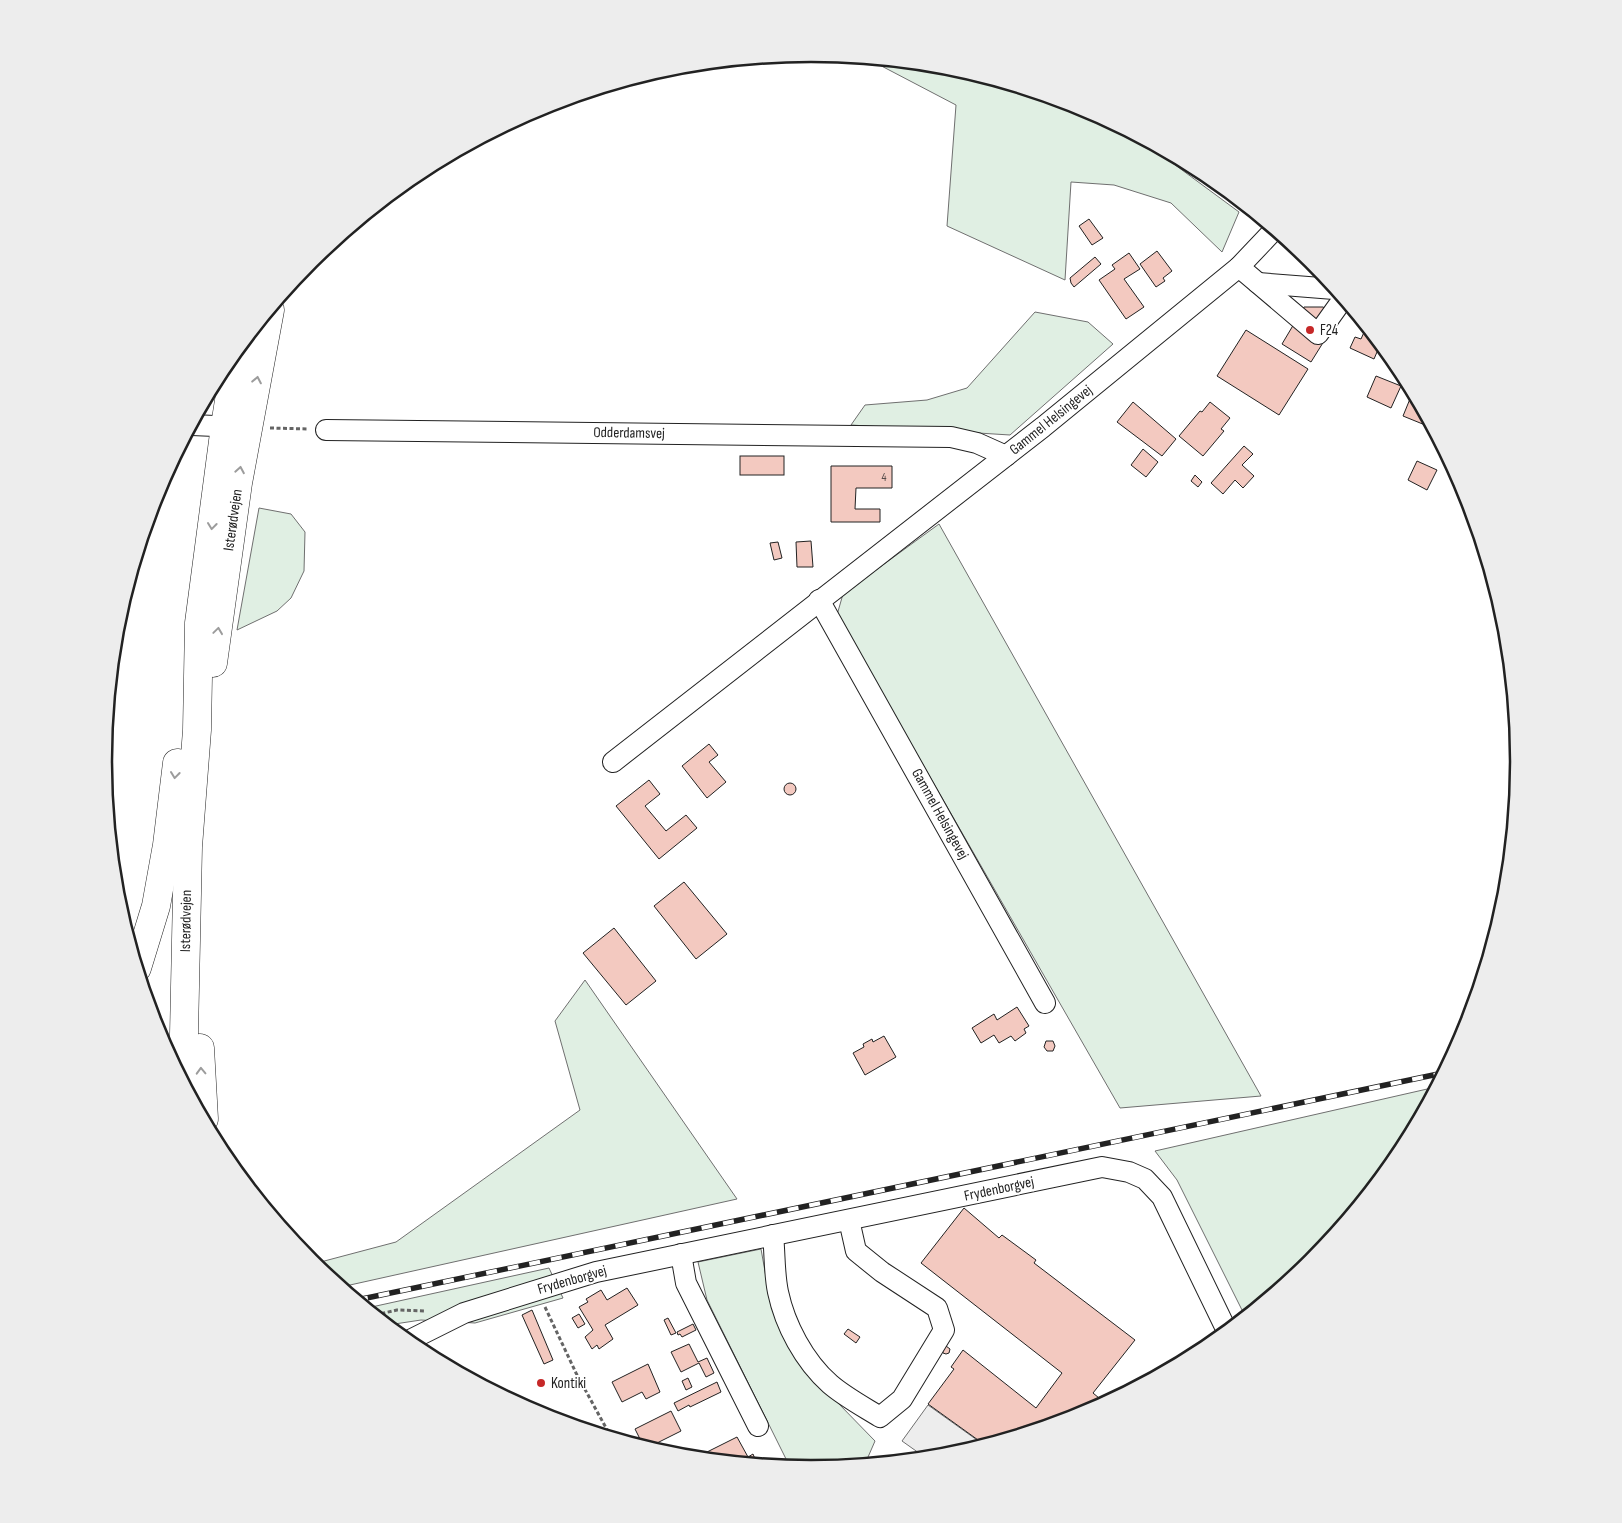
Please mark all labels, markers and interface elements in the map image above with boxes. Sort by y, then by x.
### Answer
place label: F24 [1320,321,1338,340]
marker: F24 [1304,324,1316,336]
one-way arrow [251,375,261,384]
street label: Gammel Helsingevej [1006,381,1096,459]
street label: Odderdamsvej [593,423,665,443]
one-way arrow [234,466,244,475]
house number: 4 [881,470,887,485]
street label: Isterødvejen [219,488,247,552]
one-way arrow [207,523,218,531]
one-way arrow [212,627,223,635]
street label: Gammel Helsingevej [907,765,973,863]
one-way arrow [171,771,181,779]
street label: Isterødvejen [176,890,196,952]
one-way arrow [196,1067,207,1075]
street label: Frydenborgvej [962,1172,1036,1206]
street label: Frydenborgvej [535,1261,609,1299]
place label: Kontiki [551,1374,586,1393]
marker: Kontiki [535,1377,547,1389]

